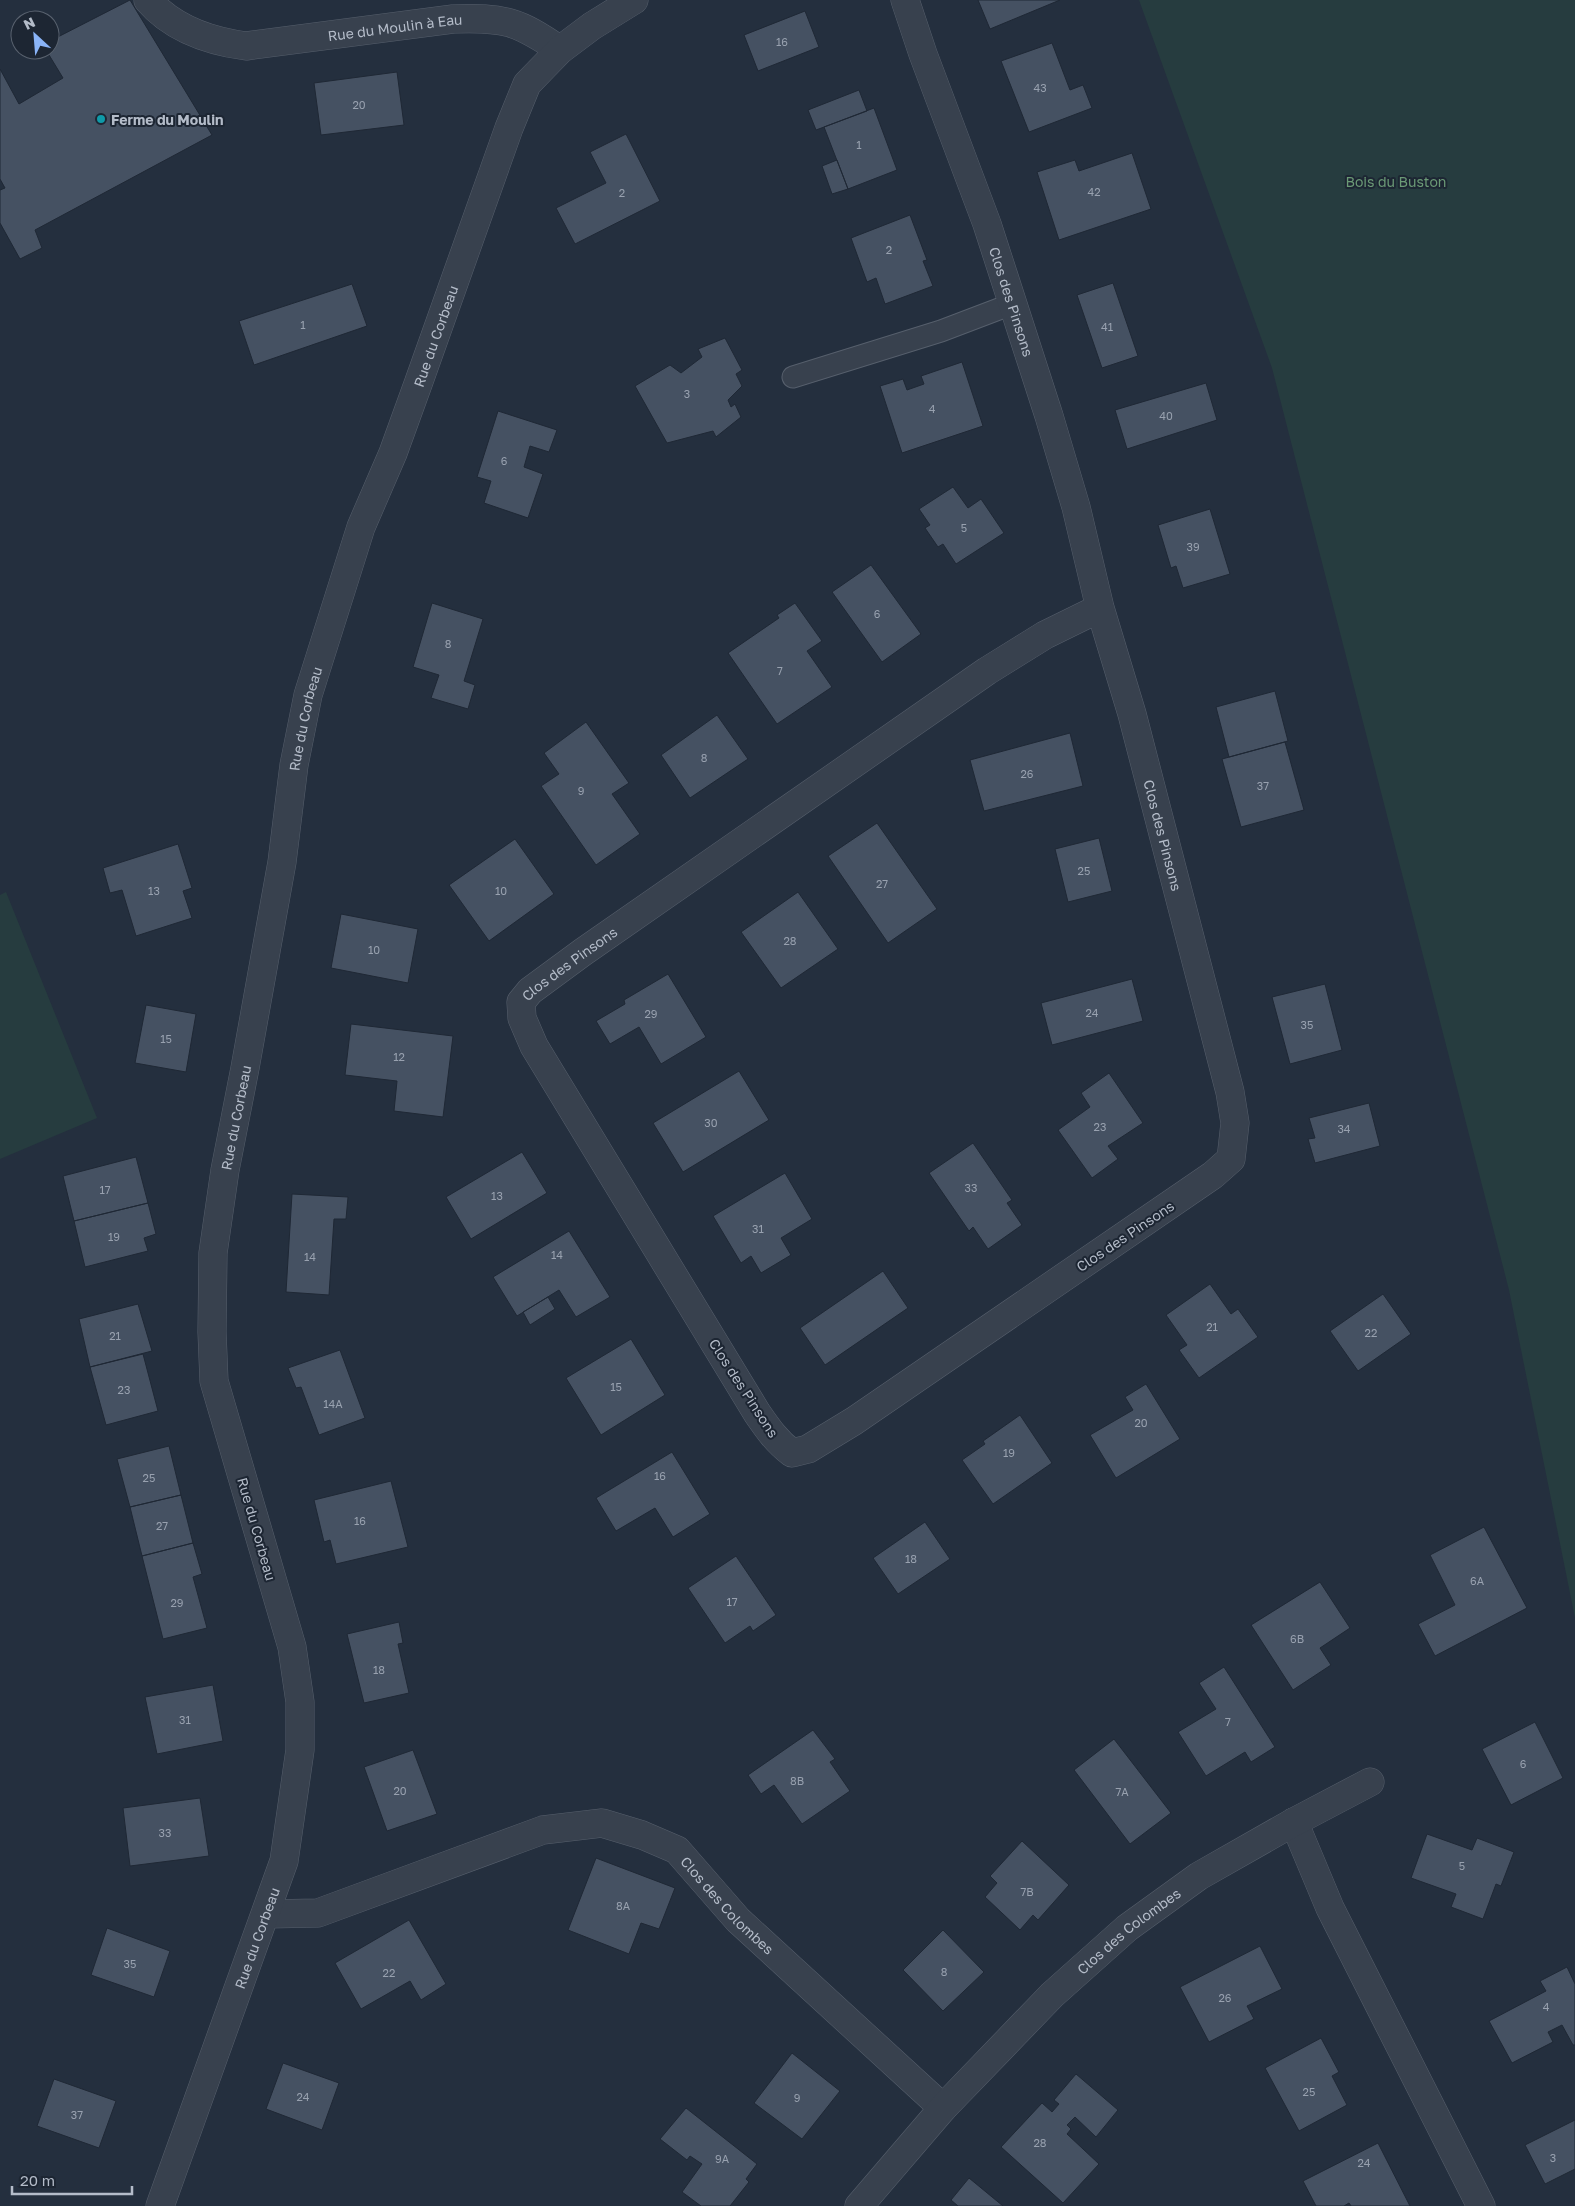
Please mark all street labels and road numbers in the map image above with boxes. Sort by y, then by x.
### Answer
street label: Rue du Moulin à Eau [327,10,463,44]
street label: Clos des Pinsons [986,244,1038,358]
street label: Rue du Corbeau [409,283,461,389]
street label: Rue du Corbeau [285,664,325,772]
street label: Clos des Pinsons [1141,778,1186,893]
street label: Clos des Pinsons [518,923,620,1004]
street label: Rue du Corbeau [217,1064,254,1171]
street label: Clos des Pinsons [1073,1197,1177,1275]
street label: Clos des Pinsons [706,1335,782,1441]
street label: Rue du Corbeau [234,1476,280,1582]
street label: Clos des Colombes [678,1853,778,1957]
street label: Clos des Colombes [1073,1884,1183,1977]
street label: Rue du Corbeau [230,1885,282,1991]

